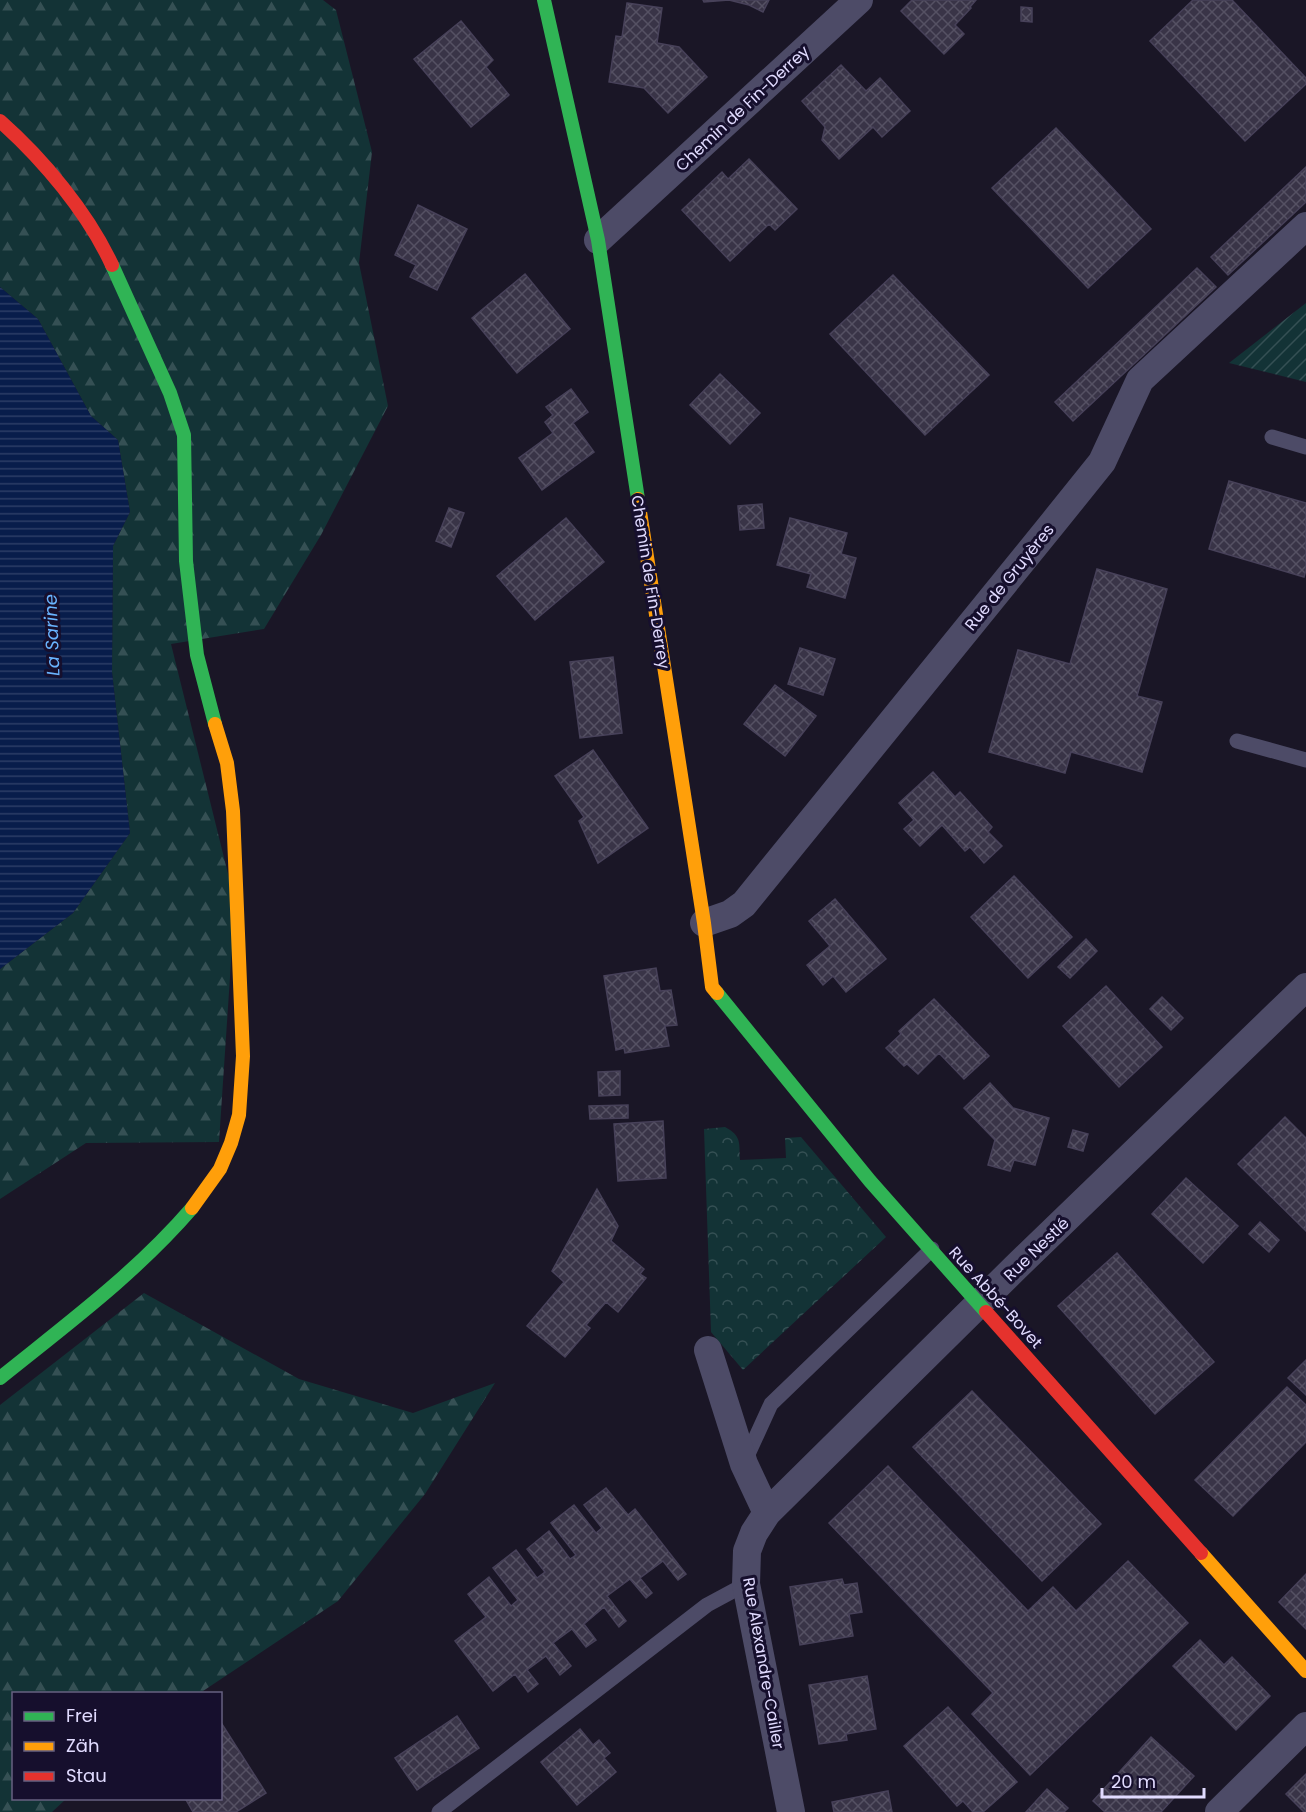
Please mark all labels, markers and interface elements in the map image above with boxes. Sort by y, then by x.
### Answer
street label: Chemin de Fin-Derrey [670,40,814,177]
street label: Chemin de Fin-Derrey [625,494,676,671]
street label: Rue de Gruyères [959,519,1060,635]
water label: La Sarine [38,594,65,676]
street label: Rue Nestlé [998,1212,1074,1287]
street label: Rue Abbé-Bovet [944,1241,1048,1353]
street label: Rue Alexandre-Cailler [737,1575,790,1751]
legend [12,1692,222,1800]
text: Frei [66,1703,97,1728]
text: Zäh [66,1733,99,1758]
scale bar [1102,1761,1204,1799]
text: Stau [66,1763,107,1788]
text: 20 m [1111,1769,1156,1794]

